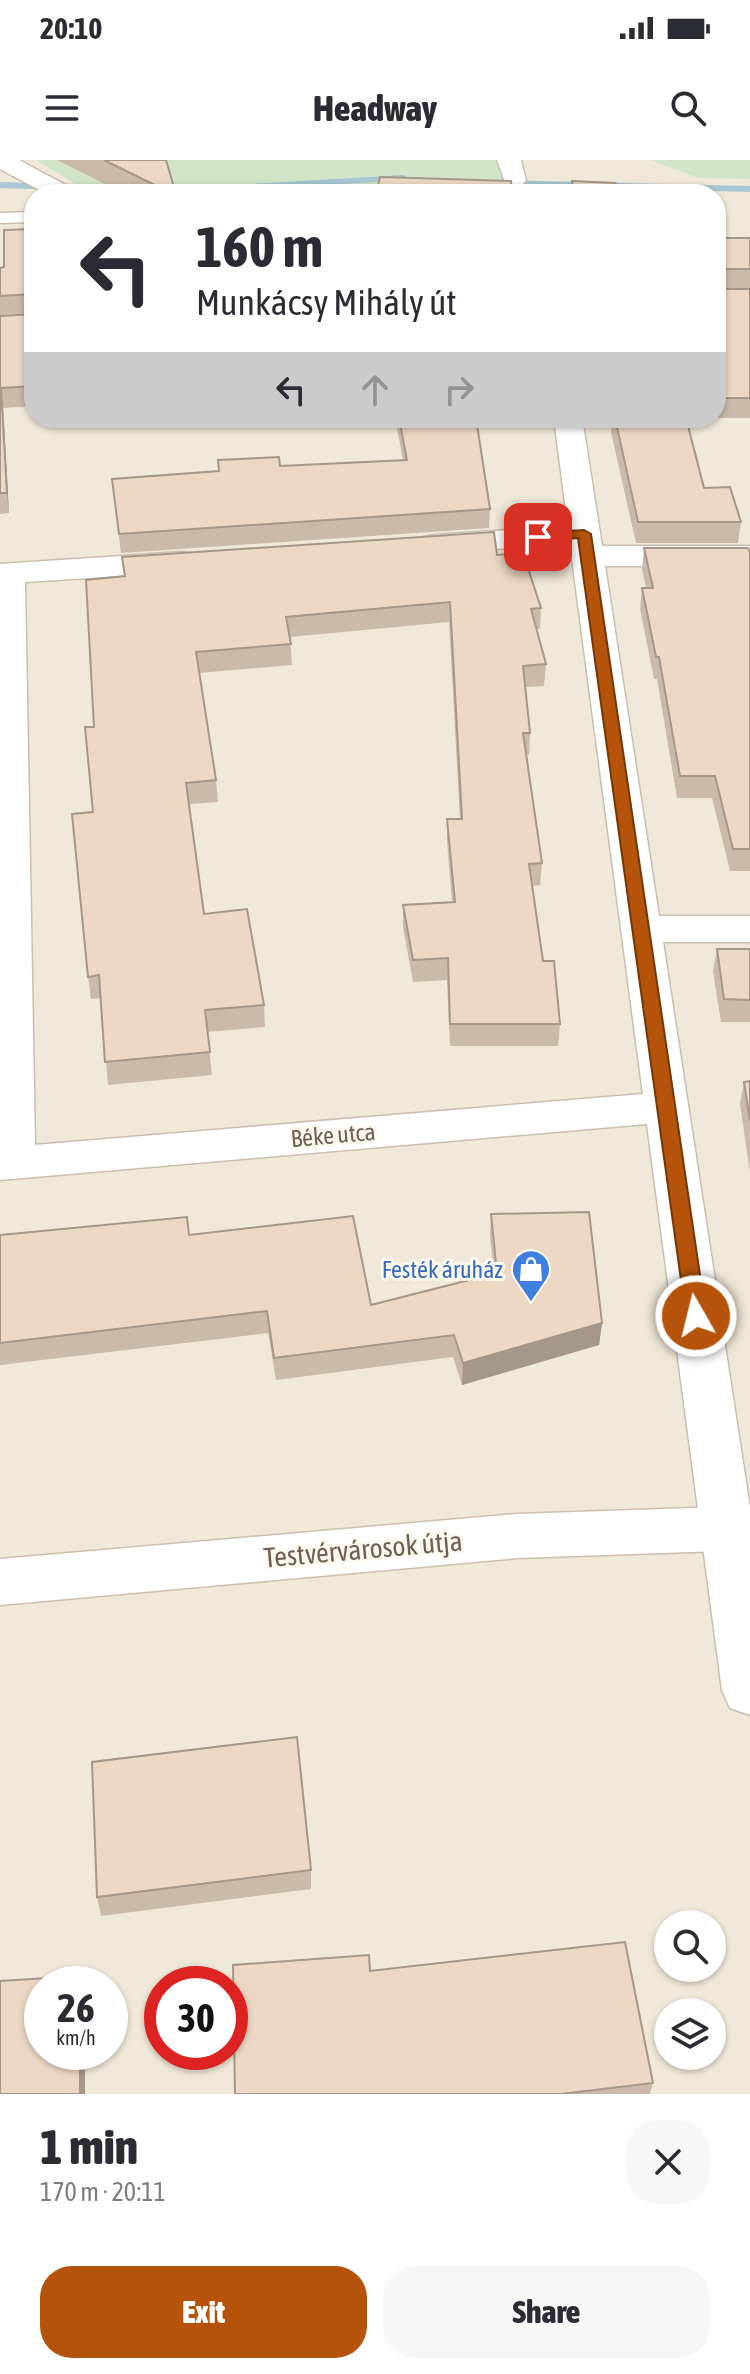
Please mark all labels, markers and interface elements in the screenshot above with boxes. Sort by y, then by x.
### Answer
text: 20:10 [40,11,102,45]
icon: menu [40,86,84,130]
icon: search [666,86,710,130]
text: Headway [313,87,437,129]
text: 160 m [196,215,323,279]
icon: left [64,216,168,320]
text: Munkácsy Mihály út [196,281,457,323]
icon: left [269,368,313,412]
icon: ahead [353,368,397,412]
icon: right [437,368,481,412]
pin [504,503,572,571]
icon: arrive [516,515,560,559]
street label: Béke utca [290,1118,376,1152]
shop icon: Festék áruház [510,1248,552,1303]
place label: Festék áruház [382,1256,503,1283]
position arrow [654,1274,738,1358]
street label: Testvérvárosok útja [262,1524,464,1574]
map controls [654,1910,726,2070]
button: search [654,1910,726,1982]
speed limit sign: 30 [144,1966,248,2070]
text: 26 [57,1985,95,2030]
button: layers [654,1998,726,2070]
text: km/h [56,2026,96,2049]
text: 1 min [40,2119,138,2174]
button: close [626,2120,710,2204]
text: 170 m · 20:11 [40,2177,166,2207]
button: Exit [40,2266,367,2358]
button: Share [383,2266,710,2358]

